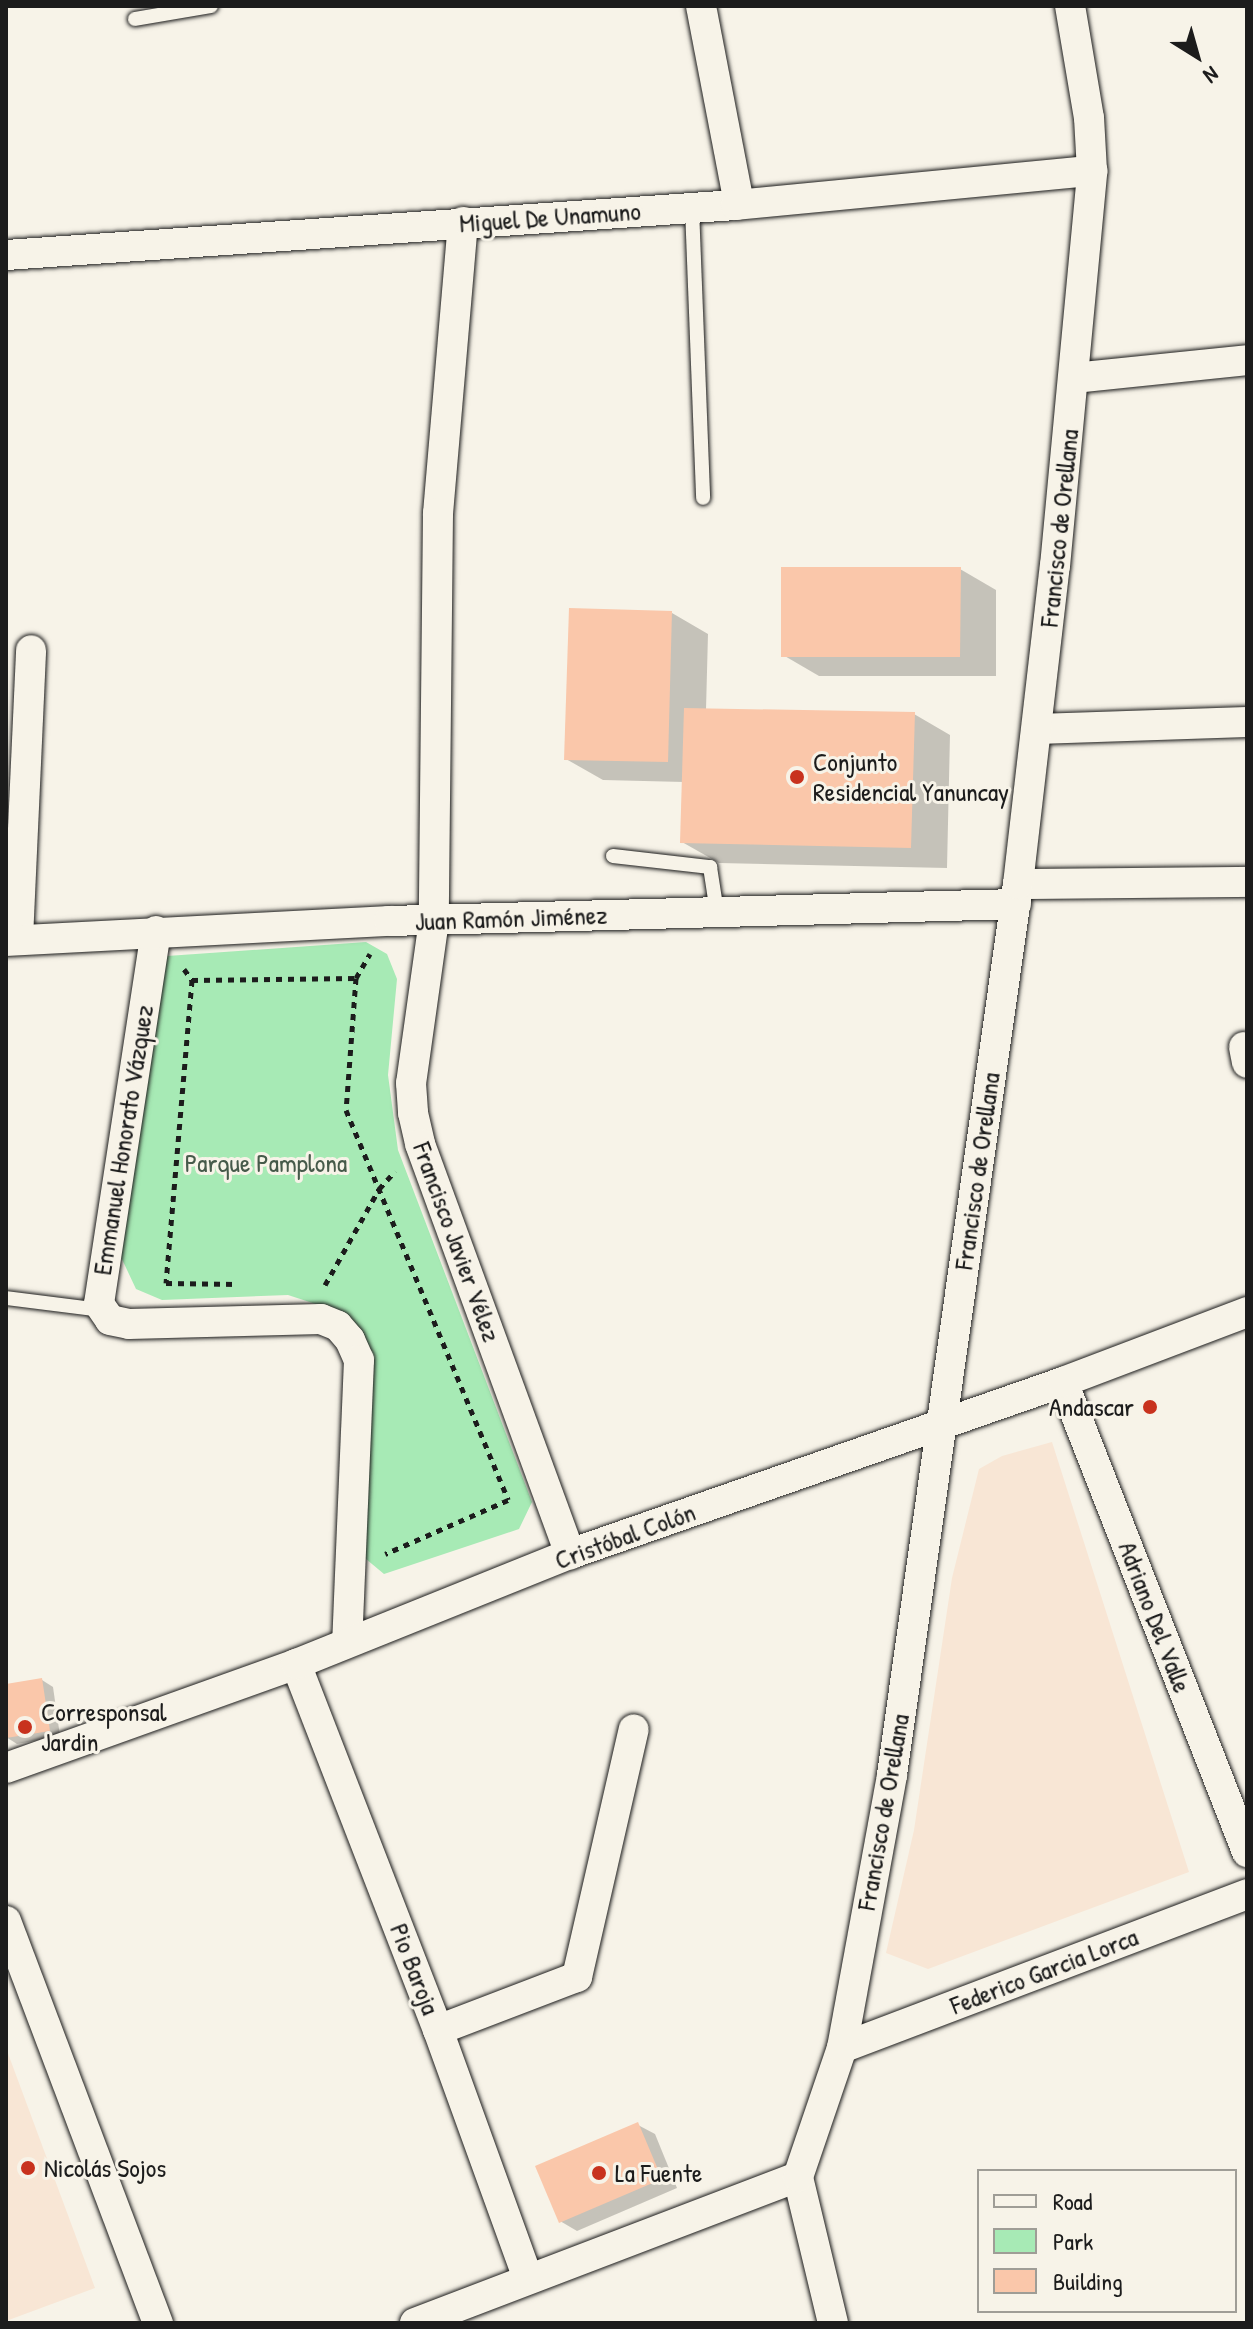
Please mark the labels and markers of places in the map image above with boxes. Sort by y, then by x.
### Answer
place label: Conjunto Residencial Yanuncay [813,746,1009,808]
marker: Conjunto Residencial Yanuncay [788,768,806,786]
place label: Andascar [1049,1391,1134,1423]
marker: Andascar [1141,1398,1159,1416]
place label: Corresponsal Jardin [41,1696,167,1758]
marker: Corresponsal Jardin [16,1718,34,1736]
place label: Nicolás Sojos [44,2152,166,2184]
place label: La Fuente [615,2157,702,2189]
marker: Nicolás Sojos [19,2159,37,2177]
marker: La Fuente [590,2164,608,2182]

